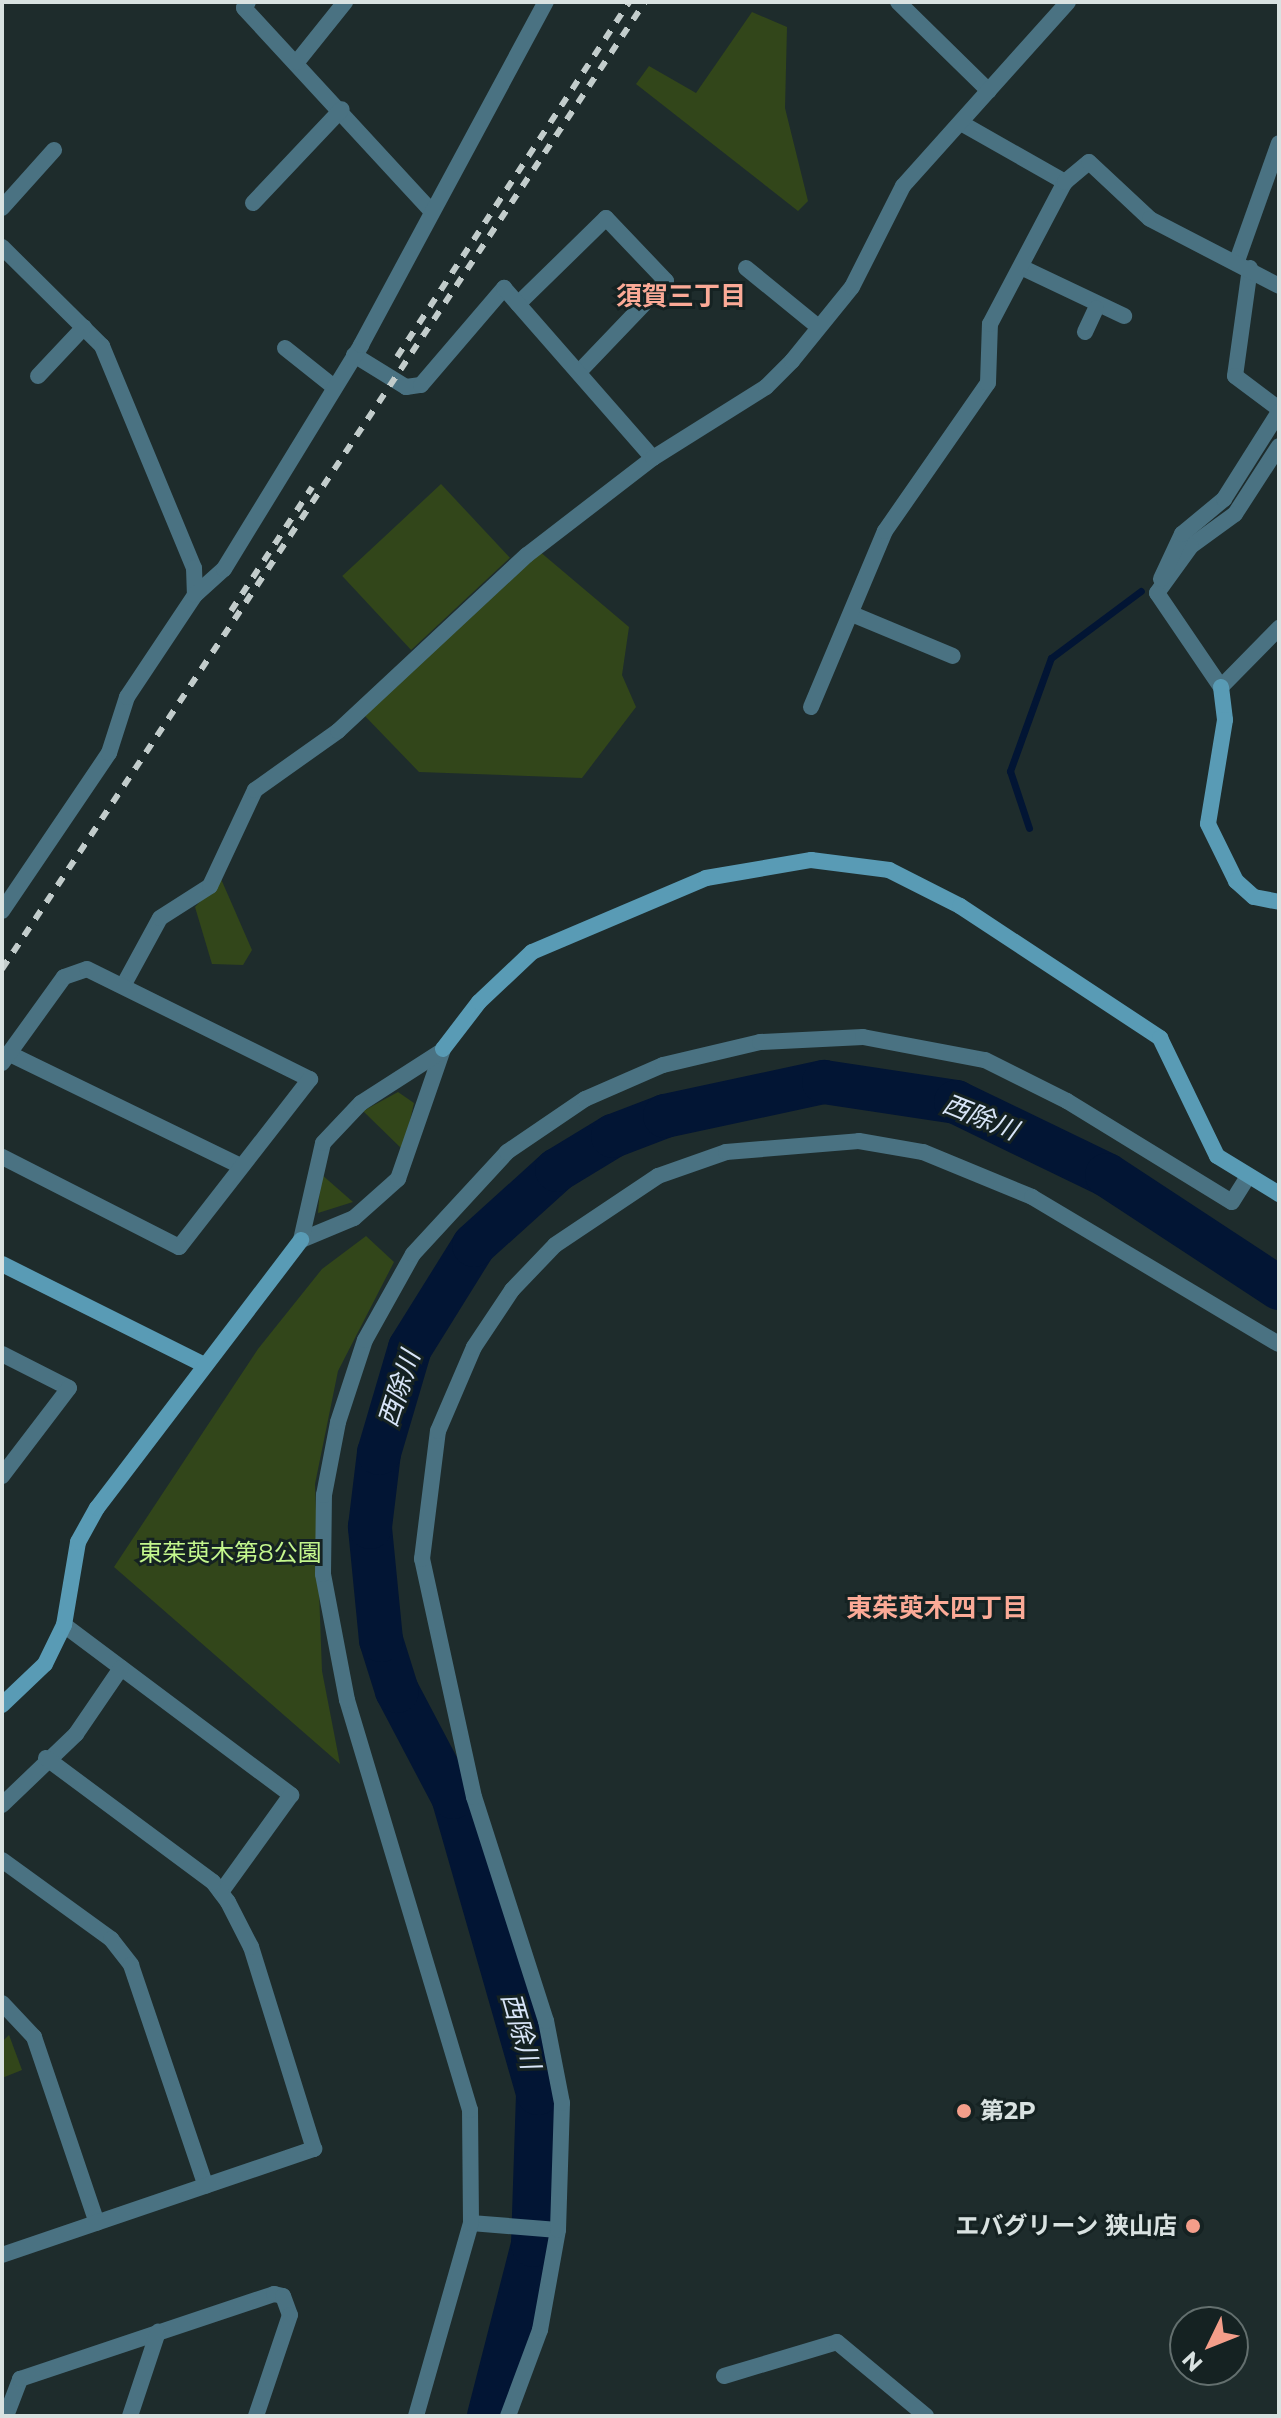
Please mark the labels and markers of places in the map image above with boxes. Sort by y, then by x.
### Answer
place label: 第2P [980,2097,1036,2125]
marker: 第2P [955,2102,973,2120]
place label: エバグリーン 狭山店 [954,2212,1177,2240]
marker: エバグリーン 狭山店 [1184,2217,1202,2235]

